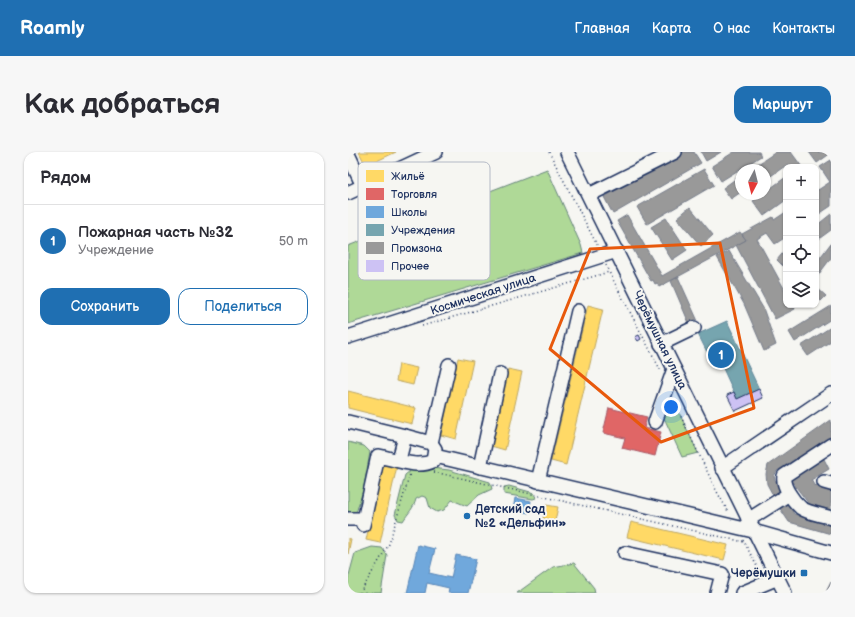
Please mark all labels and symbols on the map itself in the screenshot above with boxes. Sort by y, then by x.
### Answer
legend [358,162,490,280]
north arrow [735,164,771,200]
text: Жильё [391,170,425,183]
text: Торговля [391,188,437,201]
text: Школы [391,206,427,219]
text: Учреждения [391,224,455,237]
text: Промзона [391,242,443,255]
text: Прочее [391,260,429,273]
street label: Космическая улица [429,270,538,319]
street label: Черёмушная улица [629,289,690,392]
pin: 1 [708,340,734,370]
your location [661,397,681,417]
place label: Детский сад №2 «Дельфин» [475,502,566,531]
marker: Детский сад №2 «Дельфин» [462,511,472,521]
place label: Черёмушки [731,566,796,581]
marker: Черёмушки [799,568,809,578]

